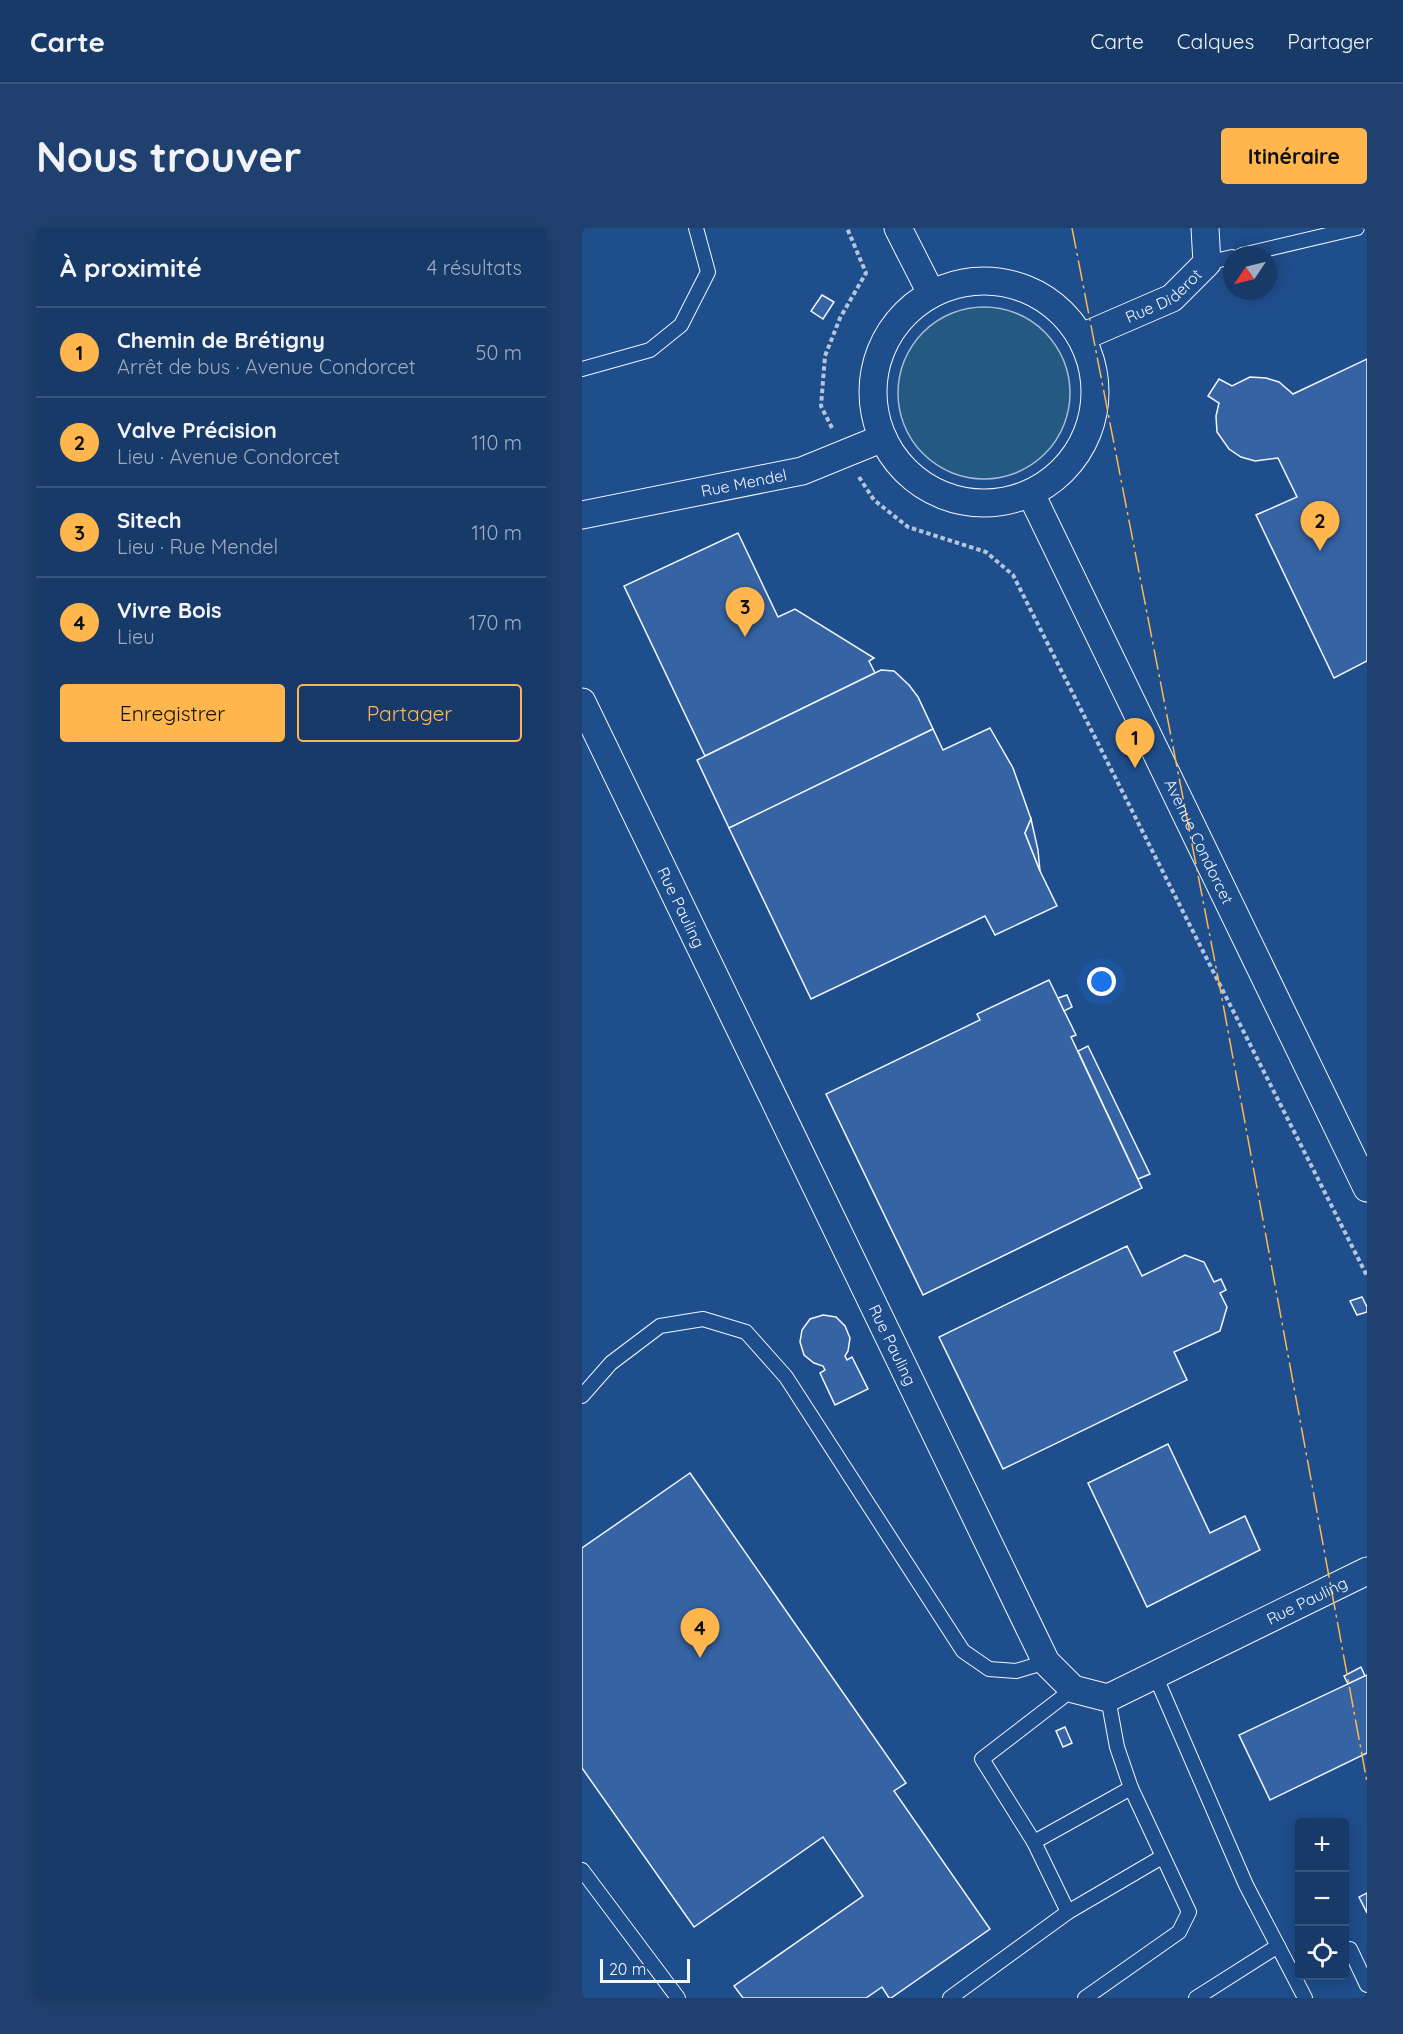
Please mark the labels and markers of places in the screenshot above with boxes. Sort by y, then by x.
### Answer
pin: 2 [1300,502,1340,551]
pin: 3 [726,588,764,637]
pin: 1 [1116,718,1154,768]
pin: 4 [680,1608,720,1658]

